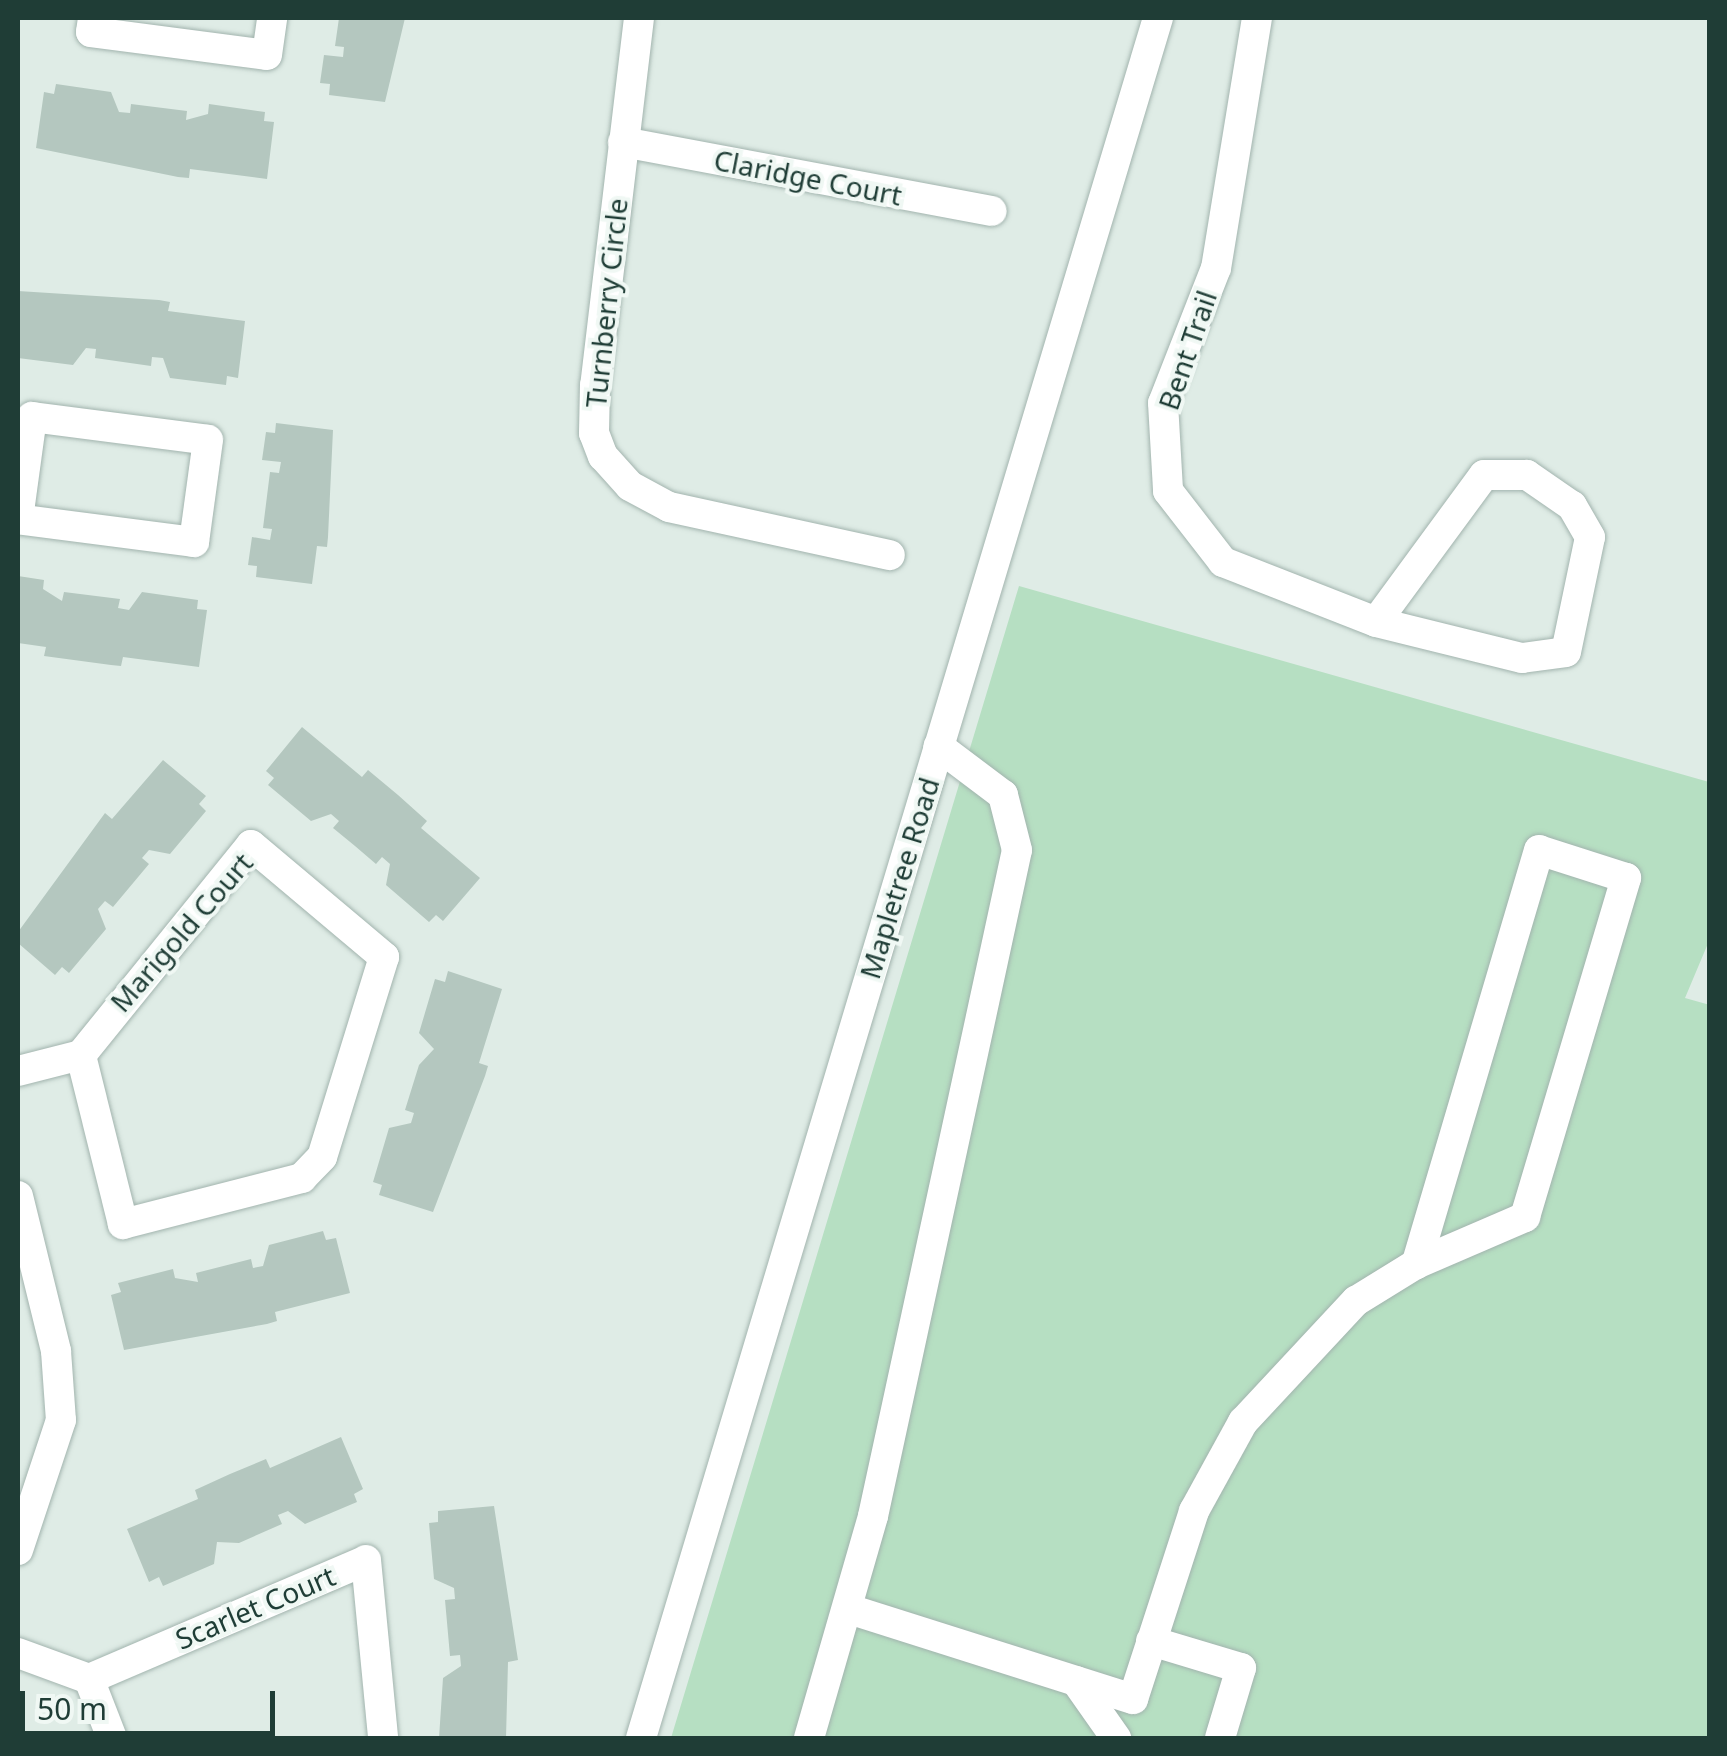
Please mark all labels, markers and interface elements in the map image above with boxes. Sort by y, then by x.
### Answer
street label: Claridge Court [711,142,905,212]
street label: Turnberry Circle [578,197,634,409]
street label: Bent Trail [1151,286,1223,414]
street label: Mapletree Road [852,773,946,983]
street label: Marigold Court [103,846,259,1018]
street label: Scarlet Court [170,1558,340,1656]
scale bar [25,1671,280,1733]
text: 50 m [37,1688,107,1729]

